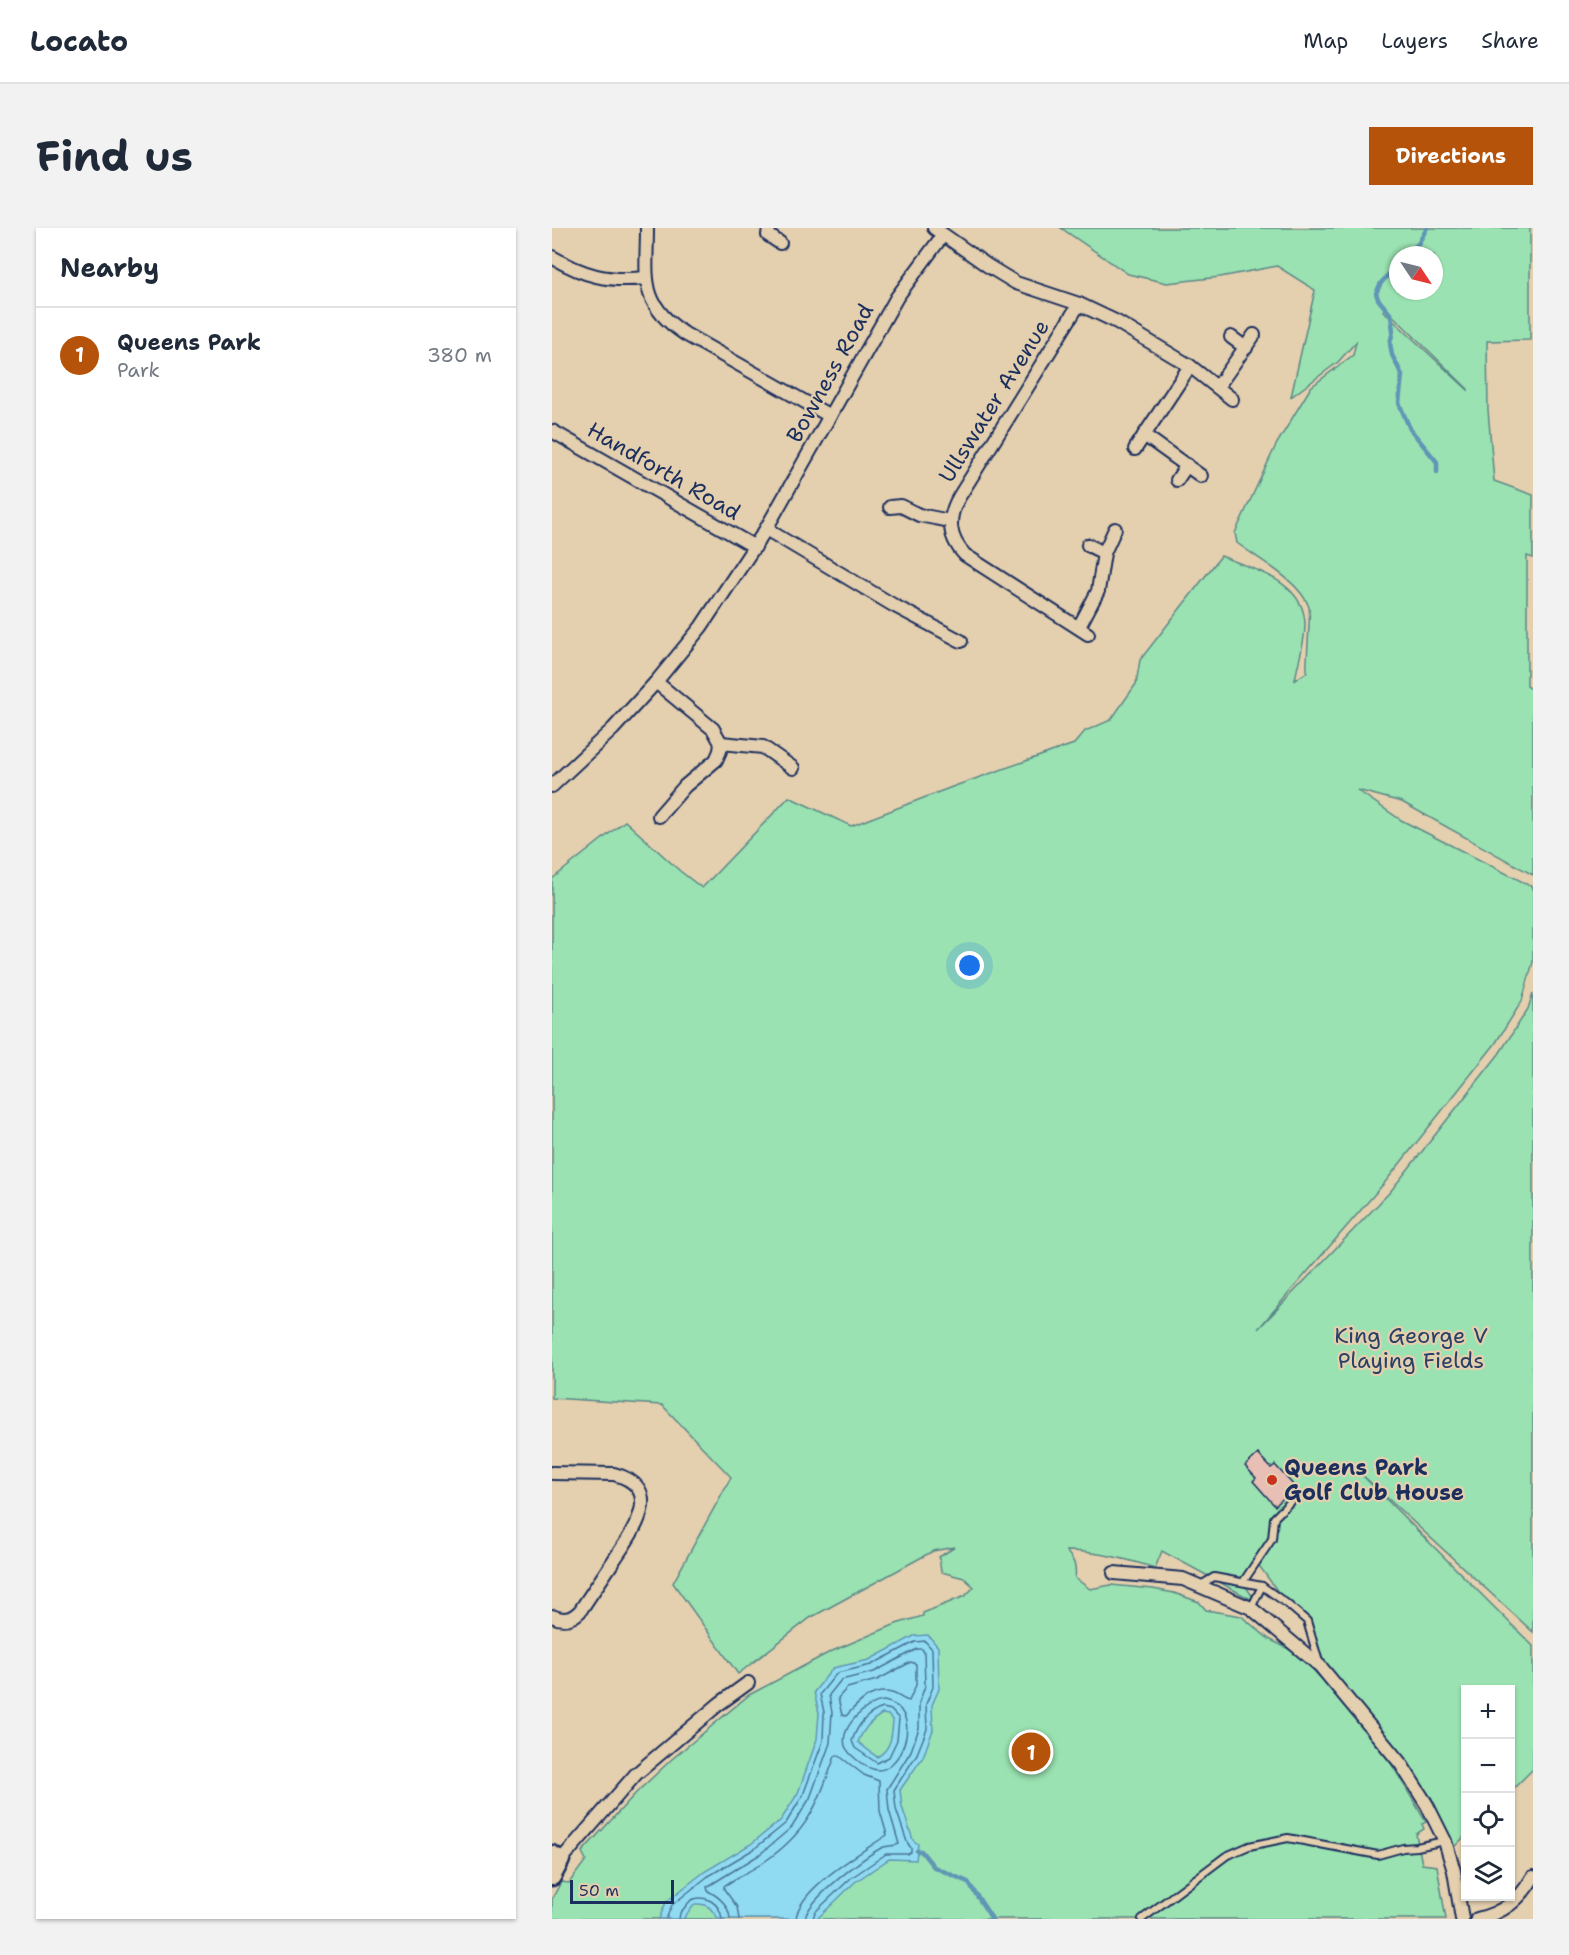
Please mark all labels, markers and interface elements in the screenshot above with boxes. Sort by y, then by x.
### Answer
text: Locato [30,22,128,60]
text: Map [1303,27,1348,55]
text: Layers [1381,27,1448,55]
text: Share [1481,27,1539,55]
button: Directions [1369,127,1533,185]
text: Find us [36,128,193,184]
north arrow [1389,246,1443,300]
text: Nearby [60,250,159,285]
street label: Bowness Road [780,298,880,448]
street label: Ullswater Avenue [932,314,1056,488]
text: Queens Park [117,328,261,357]
text: 1 [75,342,84,368]
text: 380 m [427,342,492,368]
text: Park [117,357,160,383]
street label: Handforth Road [582,415,746,527]
your location [955,951,984,980]
park label: King George V Playing Fields [1334,1321,1488,1375]
place label: Queens Park Golf Club House [1284,1453,1464,1507]
marker: Queens Park Golf Club House [1265,1473,1279,1487]
map controls [1461,1685,1515,1901]
button: + [1461,1685,1515,1739]
pin: 1 [1012,1730,1050,1774]
button: − [1461,1739,1515,1793]
button: locate [1461,1793,1515,1847]
button: layers [1461,1847,1515,1901]
scale bar [570,1877,674,1904]
text: 50 m [579,1880,619,1901]

